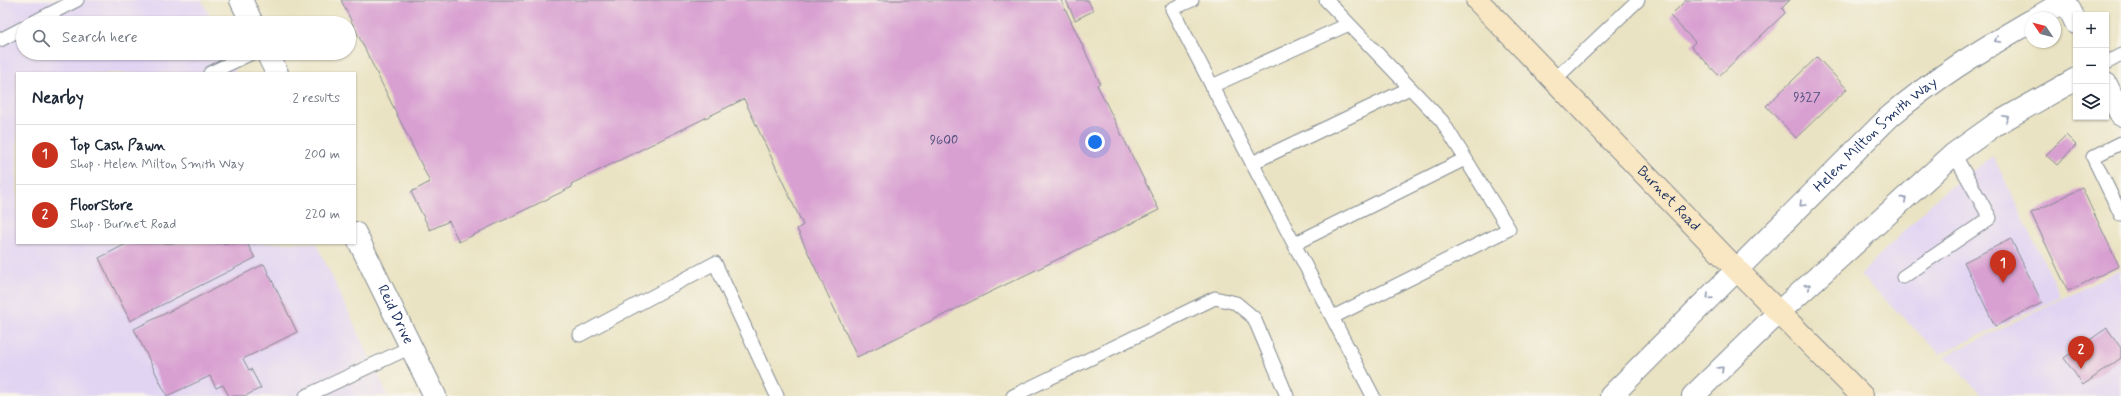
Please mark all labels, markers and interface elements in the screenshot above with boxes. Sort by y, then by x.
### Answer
north arrow [2025,12,2061,48]
map controls [2073,12,2109,120]
button: + [2073,12,2109,48]
search box [16,16,356,60]
icon: search [30,27,52,49]
text: Search here [62,28,138,48]
one-way arrow [1994,36,2001,43]
button: − [2073,48,2109,84]
street label: Helen Milton Smith Way [1809,72,1942,197]
button: layers [2073,84,2109,120]
text: Nearby [32,87,84,109]
house number: 9327 [1793,89,1821,106]
text: 2 results [293,90,340,107]
one-way arrow [2002,116,2009,123]
house number: 9600 [930,132,958,149]
your location [1085,132,1105,152]
text: Top Cash Pawn [70,136,166,156]
text: 1 [42,146,48,163]
text: 200 m [305,146,340,163]
text: Shop · Helen Milton Smith Way [70,156,244,173]
street label: Burnet Road [1632,162,1705,236]
text: FloorStore [70,196,133,216]
one-way arrow [1899,196,1907,203]
one-way arrow [1799,199,1807,207]
text: 2 [42,206,48,223]
text: 220 m [305,206,340,223]
text: Shop · Burnet Road [70,216,176,233]
pin: 1 [1990,250,2016,283]
street label: Reid Drive [372,282,418,348]
one-way arrow [1803,283,1811,291]
one-way arrow [1706,292,1714,300]
pin: 2 [2068,336,2094,369]
one-way arrow [1716,366,1724,374]

